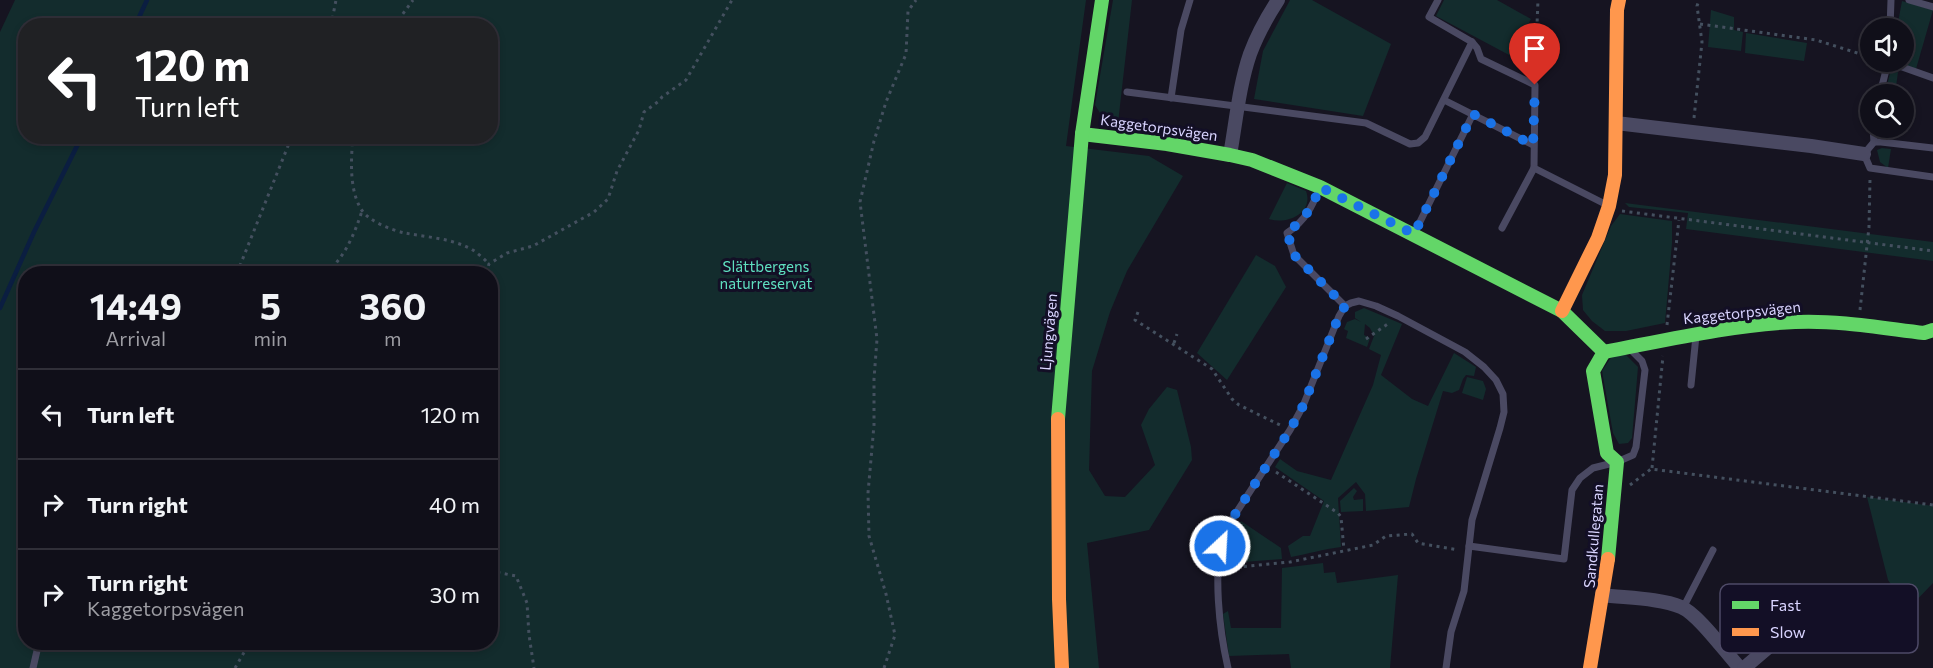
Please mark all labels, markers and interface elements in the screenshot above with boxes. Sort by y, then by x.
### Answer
map controls [1860,18,1914,138]
button: sound [1860,18,1914,72]
pin [1509,23,1560,85]
icon: arrive [1518,32,1551,65]
text: 120 m [135,38,250,90]
icon: left [36,42,114,120]
button: search [1860,84,1914,138]
text: Turn left [135,90,239,123]
street label: Kaggetorpsvägen [1099,110,1219,144]
park label: Slättbergens naturreservat [720,257,812,292]
text: 14:49 [90,283,182,327]
text: 5 [260,283,281,327]
text: 360 [359,283,426,327]
street label: Ljungvägen [1036,293,1060,371]
street label: Kaggetorpsvägen [1682,297,1802,327]
text: Arrival [105,326,166,350]
text: min [254,326,288,350]
text: m [384,326,402,350]
icon: left [36,398,69,431]
text: Turn left [87,401,174,428]
text: 120 m [421,401,480,428]
street label: Sandkullegatan [1579,483,1607,589]
icon: right [36,488,69,521]
text: Turn right [87,491,188,518]
text: 40 m [429,491,480,518]
position arrow [1188,514,1252,578]
text: Turn right [87,569,188,596]
icon: right [36,578,69,611]
text: 30 m [430,581,480,608]
legend [1720,584,1918,653]
text: Fast [1770,595,1801,614]
text: Kaggetorpsvägen [87,596,244,620]
text: Slow [1770,622,1806,641]

